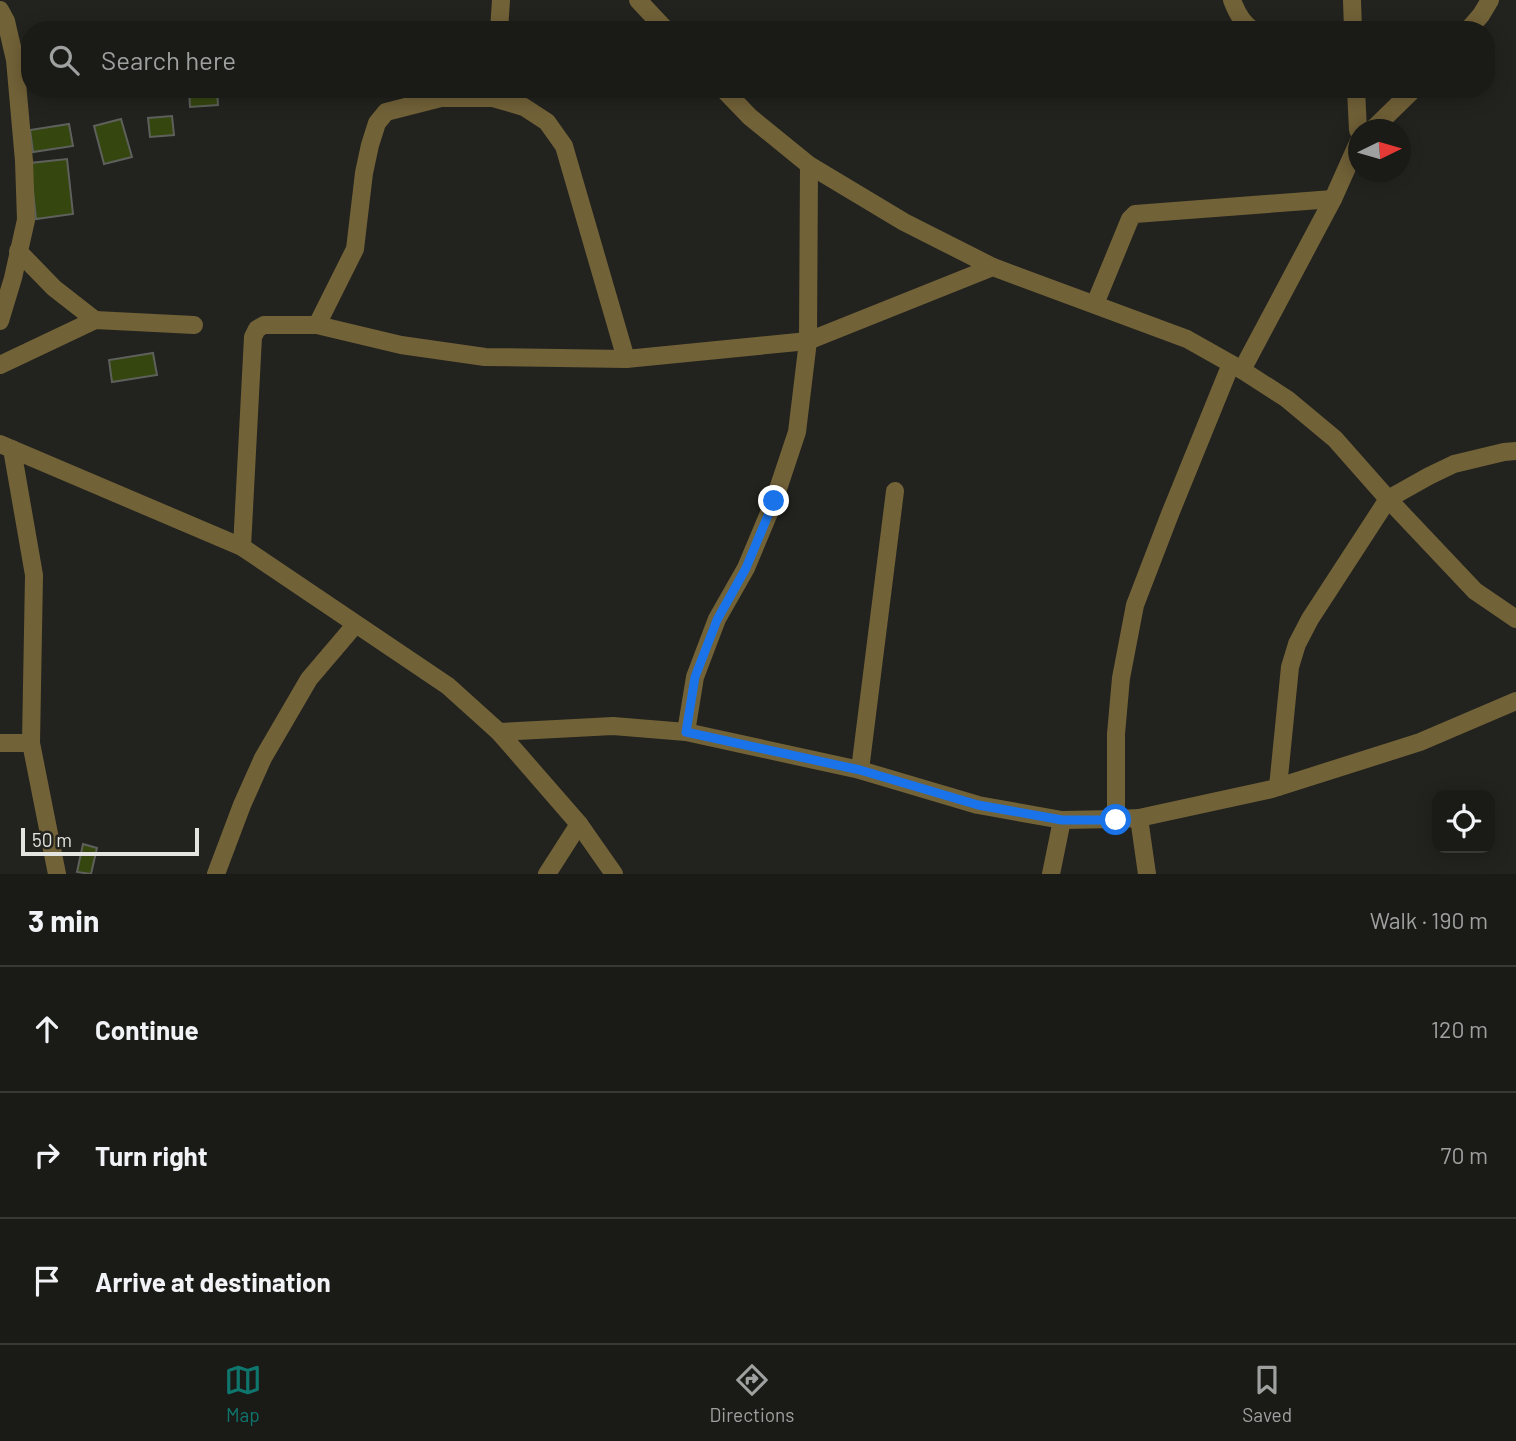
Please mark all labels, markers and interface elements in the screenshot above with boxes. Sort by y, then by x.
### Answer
search box [21,21,1495,98]
icon: search [45,41,83,79]
text: Search here [101,44,236,75]
north arrow [1348,119,1411,182]
route end [758,485,789,516]
map controls [1432,790,1495,853]
button: locate [1432,790,1495,853]
route start [1100,804,1131,835]
scale bar [21,825,200,857]
text: 50 m [32,828,72,851]
text: 3 min [28,902,99,938]
text: Walk · 190 m [1370,906,1488,934]
icon: ahead [28,1010,66,1048]
text: Continue [95,1014,199,1045]
text: 120 m [1431,1015,1488,1043]
icon: right [28,1136,66,1174]
text: Turn right [95,1140,208,1171]
text: 70 m [1441,1141,1488,1169]
icon: arrive [28,1262,66,1300]
text: Arrive at destination [95,1266,331,1297]
tab: Map [224,1361,262,1426]
tab: Directions [710,1361,795,1426]
tab: Saved [1242,1361,1292,1426]

